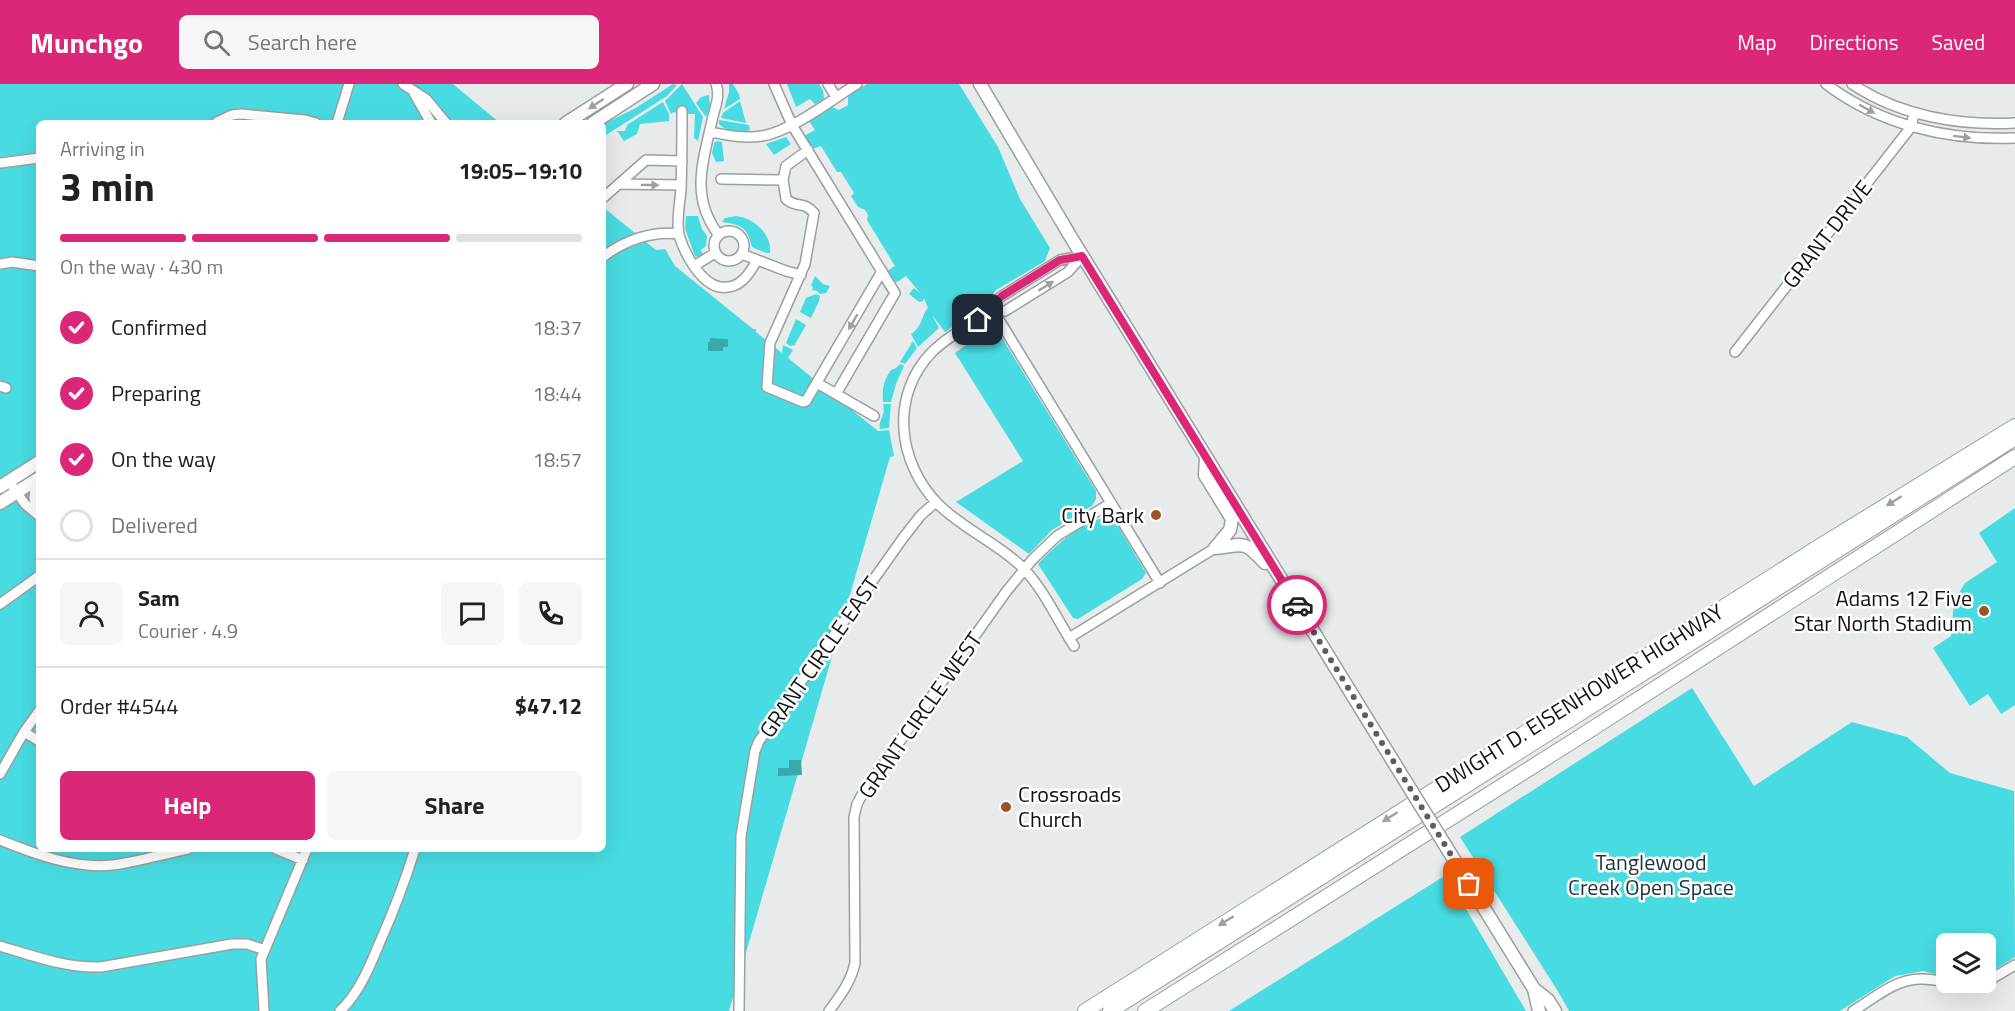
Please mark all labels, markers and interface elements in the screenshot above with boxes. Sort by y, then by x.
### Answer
search box [179,15,599,69]
text: Munchgo [30,21,143,64]
text: Search here [248,25,357,59]
icon: search [200,26,233,59]
text: Map [1737,26,1777,58]
text: Directions [1810,26,1899,58]
text: Saved [1932,26,1985,58]
one-way arrow [588,98,605,109]
one-way arrow [1858,104,1875,114]
one-way arrow [1953,132,1972,142]
text: Arriving in [60,133,145,164]
text: 19:05–19:10 [459,154,582,188]
text: 3 min [60,157,155,216]
street label: GRANT DRIVE [1774,173,1880,295]
one-way arrow [640,180,659,190]
text: On the way · 430 m [60,251,223,282]
one-way arrow [1037,280,1054,291]
pin [952,294,1003,345]
icon: home [961,303,994,336]
text: Confirmed [111,310,207,344]
icon: check [60,311,93,344]
text: 18:37 [533,312,582,343]
one-way arrow [847,314,858,330]
text: Preparing [111,376,201,410]
icon: check [60,377,93,410]
text: 18:44 [533,378,582,409]
text: On the way [111,442,216,476]
icon: check [60,443,93,476]
text: 18:57 [533,444,582,475]
one-way arrow [1885,495,1902,506]
place label: City Bark [1061,498,1144,532]
text: Delivered [111,508,198,542]
marker: City Bark [1149,508,1163,522]
street label: GRANT CIRCLE EAST [750,569,888,745]
courier [1267,575,1327,635]
text: Sam [138,581,180,615]
place label: Adams 12 Five Star North Stadium [1794,581,1972,640]
button: person [60,582,123,645]
button: chat [441,582,504,645]
button: phone [519,582,582,645]
icon: car [1281,589,1314,622]
street label: DWIGHT D. EISENHOWER HIGHWAY [1428,595,1730,801]
marker: Adams 12 Five Star North Stadium [1977,604,1991,618]
text: Courier · 4.9 [138,615,238,646]
street label: GRANT CIRCLE WEST [850,624,991,805]
text: Order #4544 [60,689,179,723]
text: $47.12 [515,689,582,723]
button: Help [60,771,315,840]
button: Share [327,771,582,840]
place label: Crossroads Church [1018,777,1121,836]
marker: Crossroads Church [999,800,1013,814]
one-way arrow [1382,811,1398,822]
park label: Tanglewood Creek Open Space [1568,845,1734,904]
pin [1443,858,1494,909]
icon: bag [1452,867,1485,900]
one-way arrow [1218,916,1234,927]
map controls [1936,933,1996,993]
button: layers [1936,933,1996,993]

